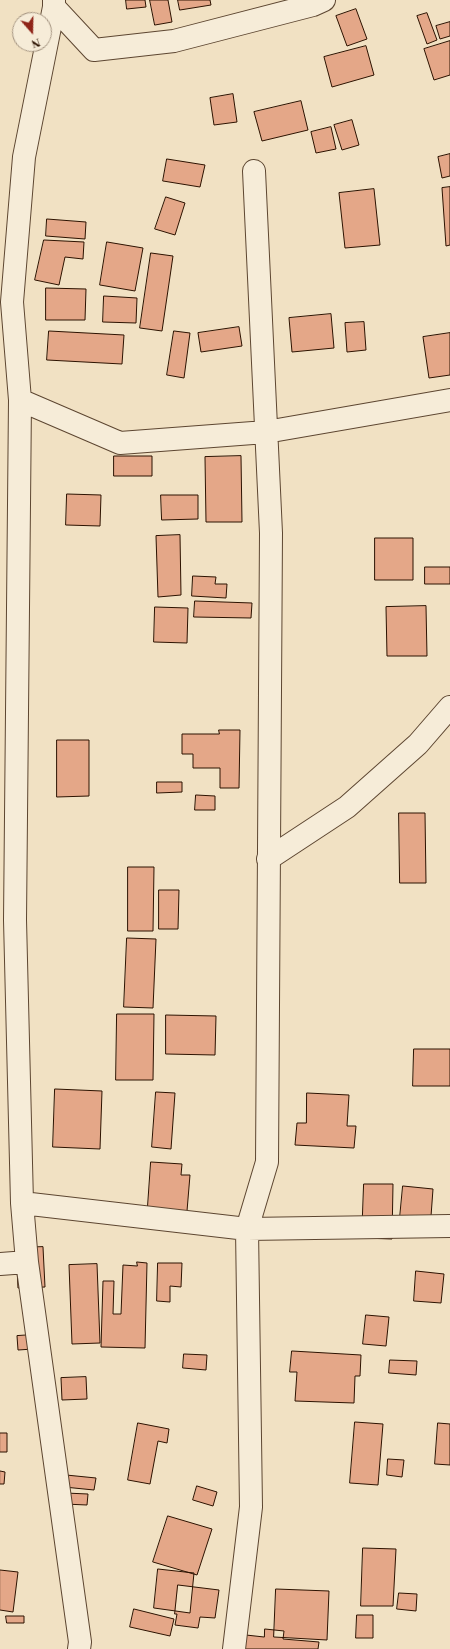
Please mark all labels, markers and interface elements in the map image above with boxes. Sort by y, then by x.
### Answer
north arrow [12,12,52,52]
text: N [29,34,42,50]

